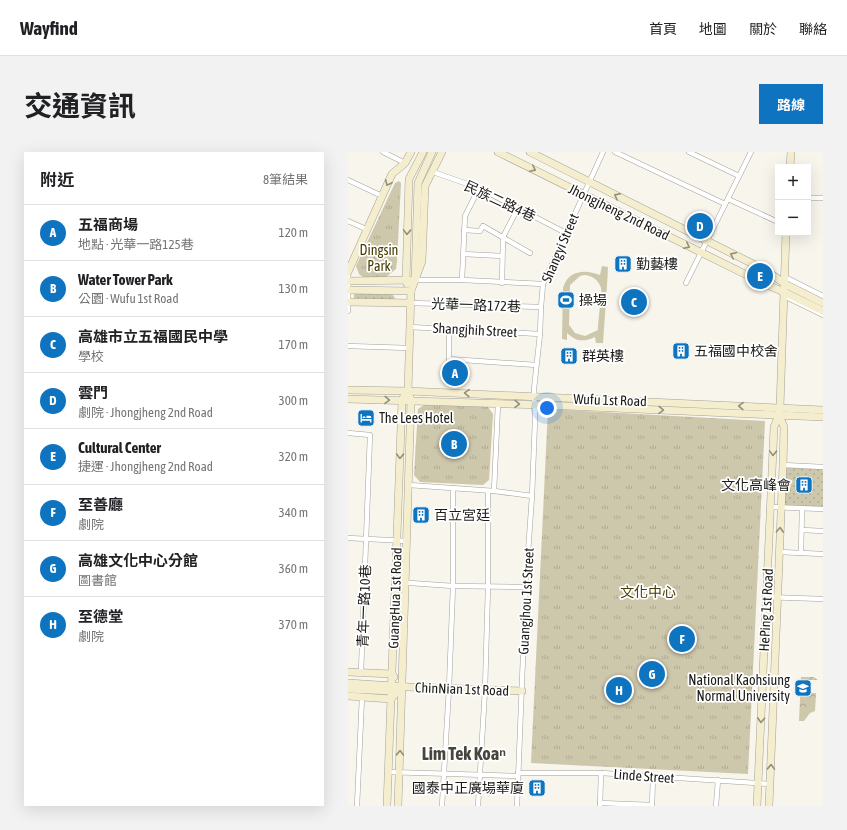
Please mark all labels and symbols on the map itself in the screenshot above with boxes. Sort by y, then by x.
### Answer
one-way arrow [528,164,536,172]
street label: 民族二路4巷 [462,178,538,224]
one-way arrow [385,179,393,186]
street label: Jhongjheng 2nd Road [566,181,672,243]
one-way arrow [614,194,621,201]
street label: Shangyi Street [538,211,582,285]
pin: D [687,211,713,241]
one-way arrow [403,229,412,235]
one-way arrow [682,241,690,249]
park label: Dingsin Park [360,242,398,274]
one-way arrow [730,252,738,260]
building icon: 勤藝樓 [613,254,633,274]
place label: 勤藝樓 [636,256,678,272]
pin: E [747,261,773,291]
pin: C [621,287,647,317]
sports icon: 操場 [556,290,576,310]
place label: 操場 [579,292,607,308]
street label: 光華一路172巷 [431,295,521,315]
street label: Shangjhih Street [432,320,518,340]
building icon: 五福國中校舍 [671,341,691,361]
place label: 五福國中校舍 [694,343,778,359]
building icon: 群英樓 [559,346,579,366]
place label: 群英樓 [582,348,624,364]
pin: A [442,358,468,388]
one-way arrow [464,389,470,398]
street label: Wufu 1st Road [573,391,647,409]
one-way arrow [384,396,390,404]
your location [537,398,557,418]
one-way arrow [514,400,520,408]
one-way arrow [738,401,744,410]
one-way arrow [658,405,664,414]
hotel icon: The Lees Hotel [356,408,376,428]
place label: The Lees Hotel [379,410,454,426]
pin: B [441,429,467,459]
one-way arrow [769,450,777,456]
one-way arrow [396,453,404,459]
building icon: 文化高峰會 [794,475,814,495]
place label: 文化高峰會 [721,477,791,493]
building icon: 百立宮廷 [411,505,431,525]
place label: 百立宮廷 [434,507,490,523]
one-way arrow [776,527,785,533]
street label: GuangHua 1st Road [385,547,405,649]
street label: Guangjhou 1st Street [515,547,537,655]
street label: 青年一路10巷 [355,564,373,648]
street label: HePing 1st Road [756,568,776,652]
park label: 文化中心 [620,584,676,600]
pin: F [669,624,695,654]
pin: G [639,659,665,689]
place label: National Kaohsiung Normal University [688,672,790,704]
pin: H [606,675,632,705]
school or university icon: National Kaohsiung Normal University [793,678,813,698]
street label: ChinNian 1st Road [415,679,509,699]
one-way arrow [756,717,765,723]
district label: Lim Tek Koaⁿ [422,743,506,764]
one-way arrow [395,750,404,756]
one-way arrow [767,764,775,770]
street label: Linde Street [613,766,675,786]
building icon: 國泰中正廣場華廈 [527,778,547,798]
place label: 國泰中正廣場華廈 [412,780,524,796]

